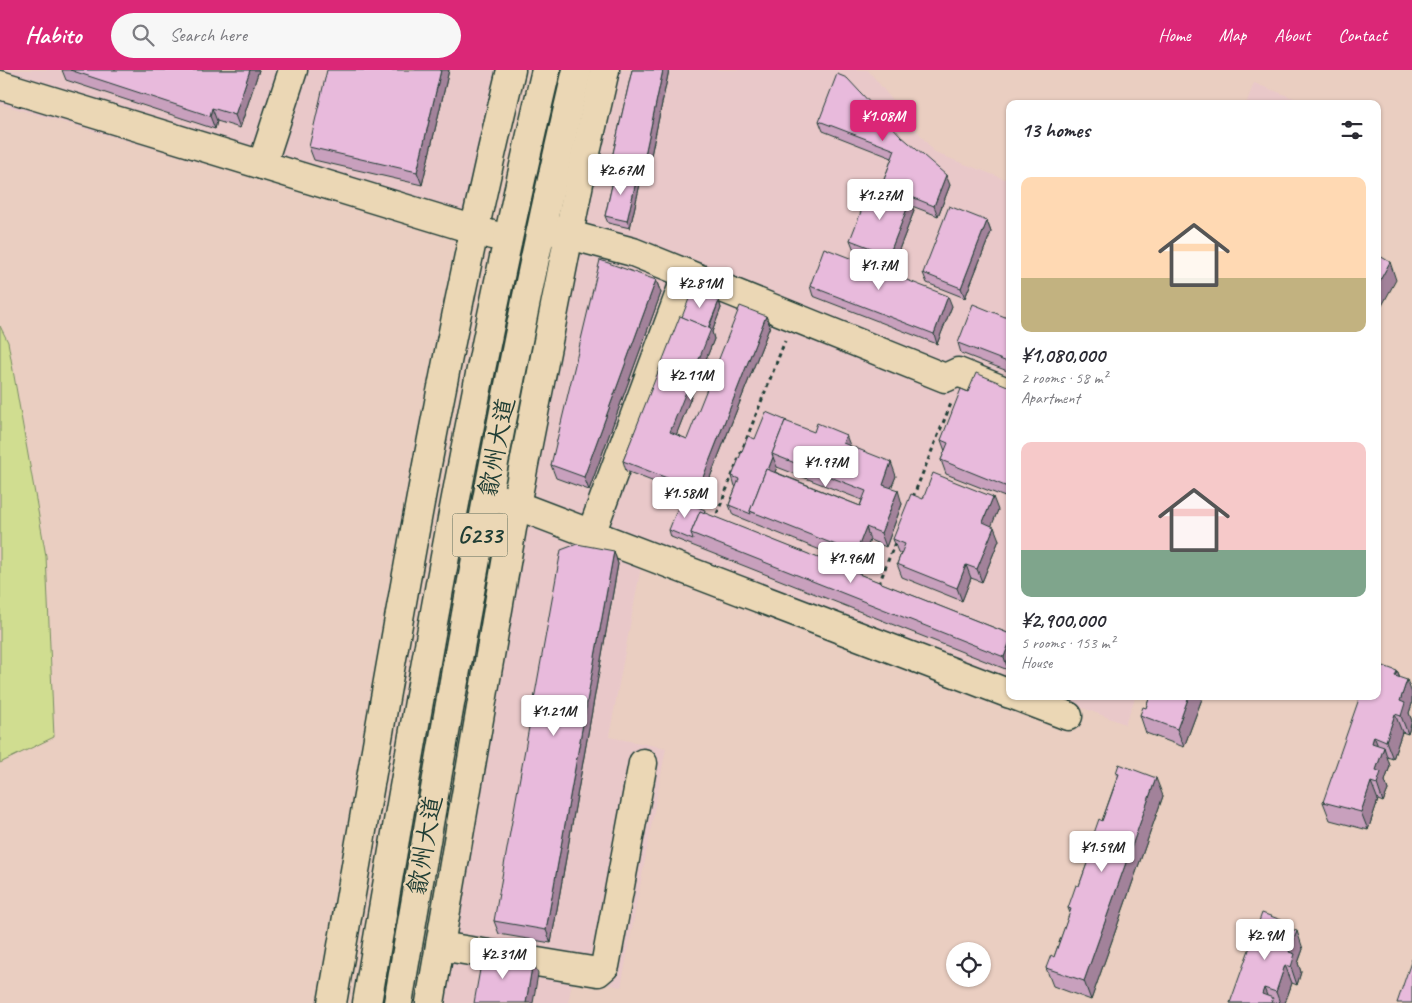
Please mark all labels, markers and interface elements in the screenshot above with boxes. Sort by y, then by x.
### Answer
search box [111,13,461,58]
text: Habito [25,20,81,50]
icon: search [129,21,157,49]
text: Search here [169,23,247,47]
text: Home [1158,24,1191,46]
text: Map [1219,24,1246,46]
text: About [1274,24,1310,46]
text: Contact [1338,24,1387,46]
pin: ¥1.08M [842,100,924,142]
text: ¥1.08M [861,106,905,126]
icon: filters [1338,116,1366,144]
text: 13 homes [1021,117,1090,143]
pin: ¥2.67M [580,154,662,196]
text: ¥2.67M [599,160,643,180]
pin: ¥1.27M [839,178,921,221]
text: ¥1.27M [858,185,902,205]
icon: home [1149,210,1239,300]
pin: ¥1.7M [844,248,914,291]
text: ¥1.7M [861,255,897,275]
pin: ¥2.81M [659,266,741,309]
text: ¥2.81M [678,273,722,293]
text: ¥1,080,000 [1021,342,1105,368]
pin: ¥2.11M [650,358,732,401]
text: ¥2.11M [669,365,713,385]
text: 2 rooms · 58 m² [1021,368,1107,388]
text: Apartment [1021,388,1080,408]
street label: 歙州大道 [472,395,522,499]
pin: ¥1.97M [785,446,867,488]
text: ¥1.97M [804,452,848,472]
icon: home [1149,475,1239,565]
pin: ¥1.58M [644,476,726,519]
text: ¥1.58M [663,483,707,503]
road number: G233 [452,514,508,556]
pin: ¥1.96M [810,542,892,584]
text: ¥1.96M [829,548,873,568]
text: ¥2,900,000 [1021,607,1105,633]
text: 5 rooms · 153 m² [1021,633,1115,653]
text: House [1021,653,1052,673]
pin: ¥1.21M [513,694,595,737]
text: ¥1.21M [532,701,576,721]
street label: 歙州大道 [401,793,449,897]
pin: ¥1.59M [1061,830,1143,873]
text: ¥1.59M [1080,837,1124,857]
pin: ¥2.9M [1230,918,1300,961]
text: ¥2.9M [1247,925,1283,945]
pin: ¥2.31M [462,938,544,980]
map controls [946,942,991,987]
button: locate [946,942,991,987]
text: ¥2.31M [481,944,525,964]

